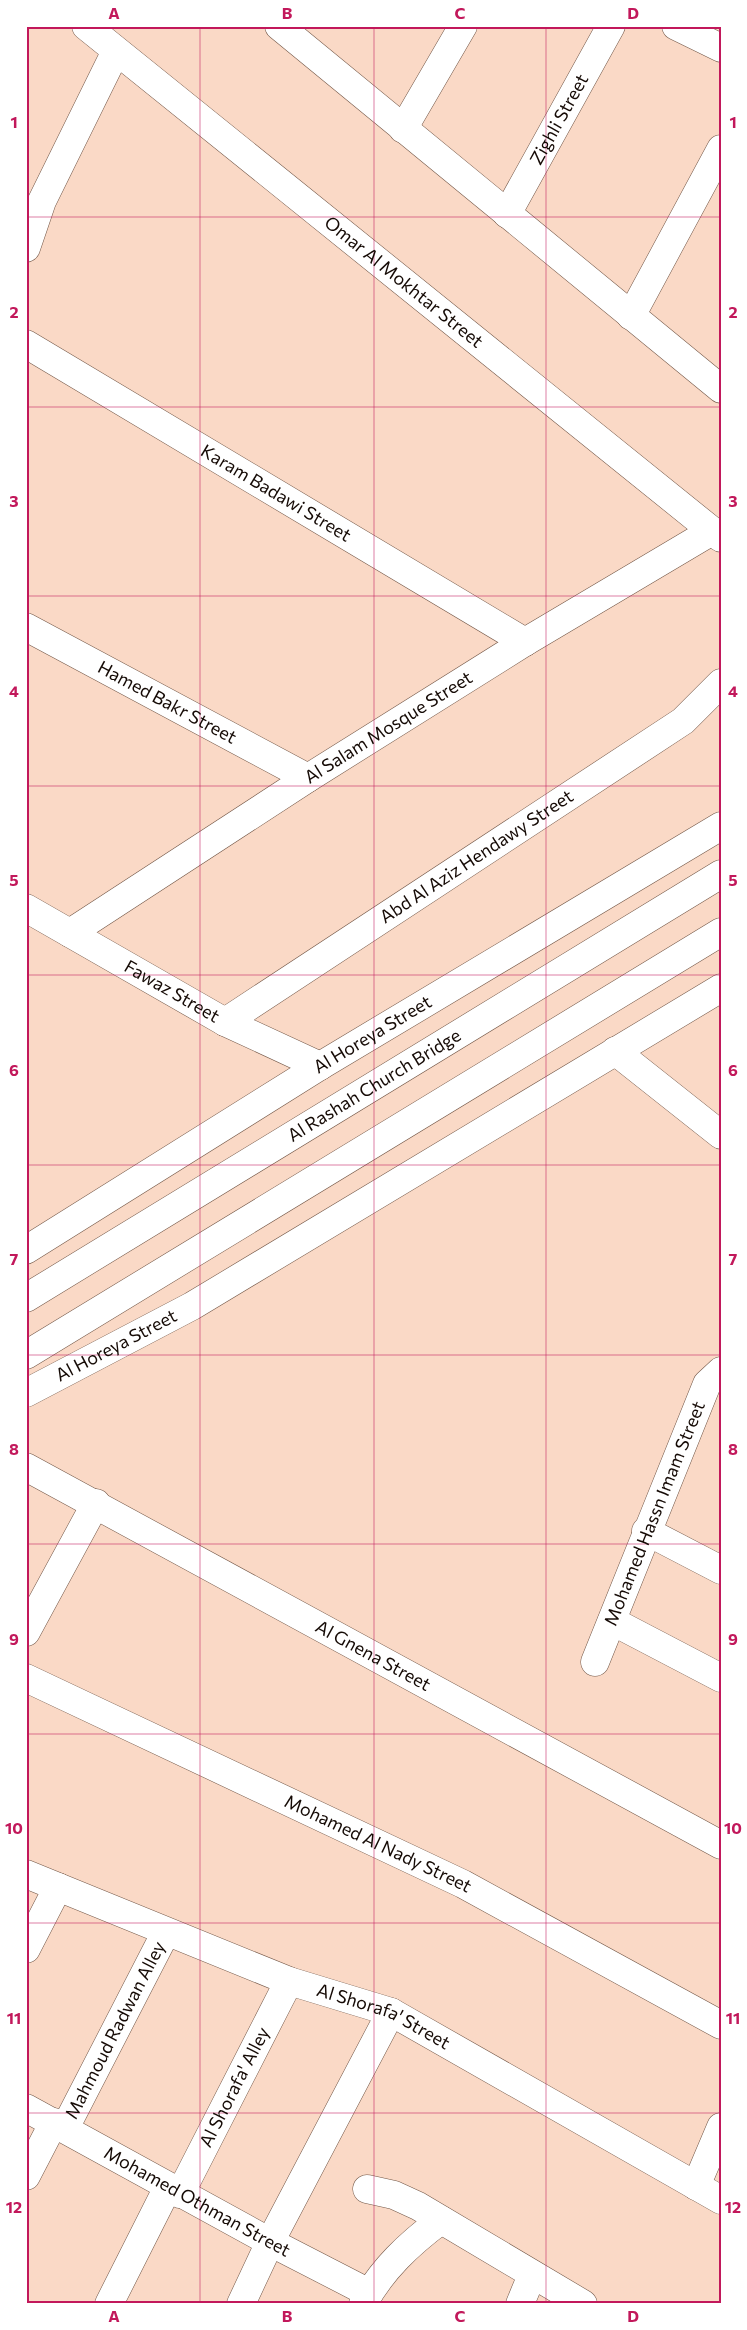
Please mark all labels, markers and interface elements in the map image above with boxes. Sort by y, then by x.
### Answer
text: A [108,3,120,22]
text: B [282,3,293,22]
text: C [455,3,466,22]
text: D [627,3,639,22]
street label: Zighli Street [524,70,592,168]
text: 1 [10,112,18,131]
text: 1 [729,112,737,131]
street label: Omar Al Mokhtar Street [320,211,488,352]
text: 2 [9,302,19,321]
text: 2 [728,302,738,321]
street label: Karam Badawi Street [197,439,355,546]
text: 3 [9,491,19,510]
text: 3 [728,491,738,510]
street label: Hamed Bakr Street [94,656,241,748]
street label: Al Salam Mosque Street [300,666,476,788]
text: 4 [9,681,19,700]
text: 4 [728,681,738,700]
street label: Abd Al Aziz Hendawy Street [375,784,577,927]
text: 5 [9,870,19,889]
text: 5 [728,870,738,889]
street label: Fawaz Street [121,955,224,1027]
street label: Al Horeya Street [309,990,435,1078]
street label: Al Rashah Church Bridge [283,1023,464,1146]
text: 6 [9,1060,19,1079]
text: 6 [728,1060,738,1079]
text: 7 [10,1249,19,1268]
text: 7 [729,1249,738,1268]
street label: Al Horeya Street [51,1304,180,1386]
street label: Mohamed Hassn Imam Street [599,1398,709,1629]
text: 8 [9,1439,19,1458]
text: 8 [728,1439,738,1458]
street label: Al Gnena Street [312,1615,435,1695]
text: 9 [9,1629,19,1648]
text: 9 [728,1629,738,1648]
street label: Mohamed Al Nady Street [281,1789,476,1897]
text: 10 [5,1818,23,1837]
text: 10 [724,1818,742,1837]
street label: Mahmoud Radwan Alley [60,1937,169,2122]
street label: Al Shorafa' Street [314,1978,454,2053]
text: 11 [7,2008,21,2027]
text: 11 [726,2008,740,2027]
street label: Al Shorafa' Alley [194,2023,274,2151]
street label: Mohamed Othman Street [100,2141,294,2261]
text: 12 [6,2197,22,2216]
text: 12 [725,2197,741,2216]
text: A [108,2306,120,2325]
text: B [282,2306,293,2325]
text: C [455,2306,466,2325]
text: D [627,2306,639,2325]

